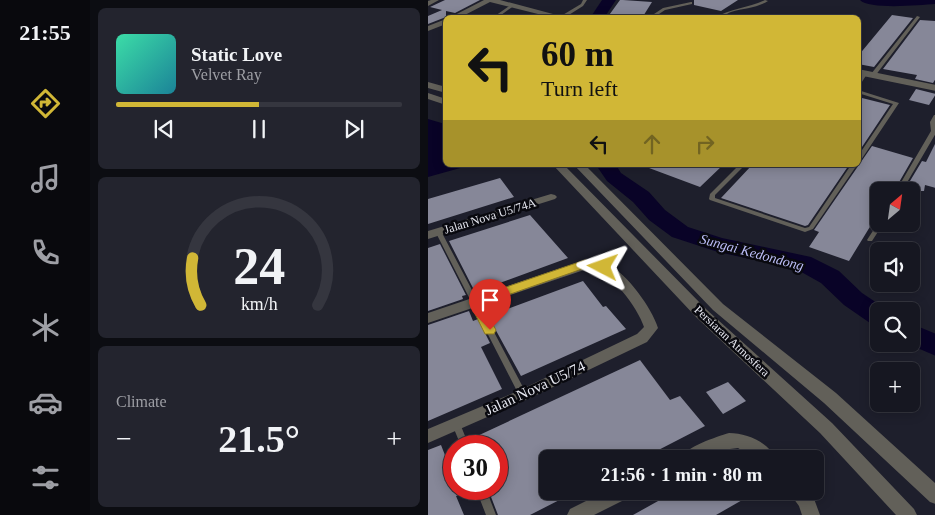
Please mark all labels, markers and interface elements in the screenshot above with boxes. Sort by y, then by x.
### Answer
text: 21:55 [19,20,71,45]
icon: left [458,35,523,100]
text: 60 m [541,35,614,74]
text: Static Love [191,44,282,65]
text: Velvet Ray [191,66,262,83]
text: Turn left [541,76,618,101]
icon: directions [28,86,63,121]
icon: previous [150,115,178,143]
icon: pause [245,115,273,143]
icon: next [340,115,368,143]
icon: left [585,130,613,158]
icon: ahead [638,130,666,158]
icon: right [691,130,719,158]
icon: music [28,161,63,196]
north arrow [870,182,920,232]
map controls [870,182,920,412]
street label: Jalan Nova U5/74A [442,195,538,237]
water label: Sungai Kedondong [698,231,805,274]
icon: phone [28,235,63,270]
text: 24 [233,238,285,295]
position arrow [576,240,628,292]
button: sound [870,242,920,292]
pin [469,279,511,330]
icon: arrive [476,286,504,314]
text: km/h [241,294,277,314]
button: search [870,302,920,352]
street label: Persiaran Atmosfera [692,303,773,380]
icon: climate [28,310,63,345]
street label: Jalan Nova U5/74 [483,358,588,418]
button: + [870,362,920,412]
icon: car [28,385,63,420]
text: Climate [116,393,167,410]
text: 21.5° [218,418,300,460]
text: − [116,423,132,454]
text: + [386,423,402,454]
speed limit sign: 30 [443,435,508,500]
icon: filters [28,460,63,495]
text: 21:56 · 1 min · 80 m [601,464,762,485]

